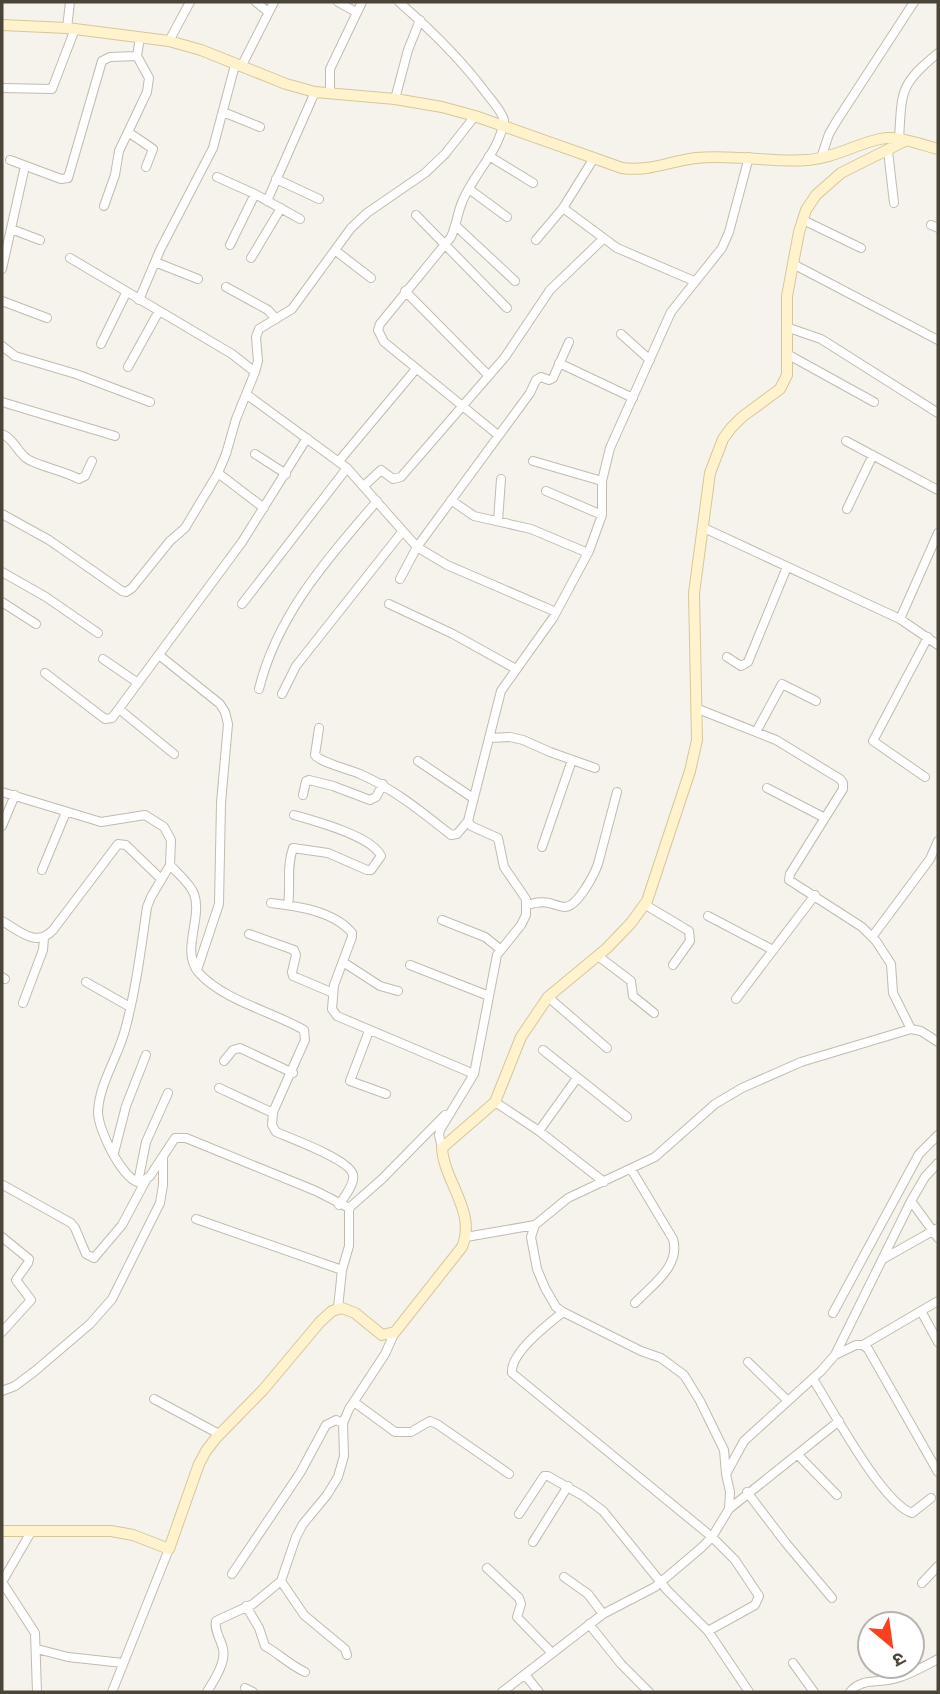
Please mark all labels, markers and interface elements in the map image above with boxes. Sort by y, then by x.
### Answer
north arrow [856,1610,926,1680]
text: उ [887,1645,910,1673]

